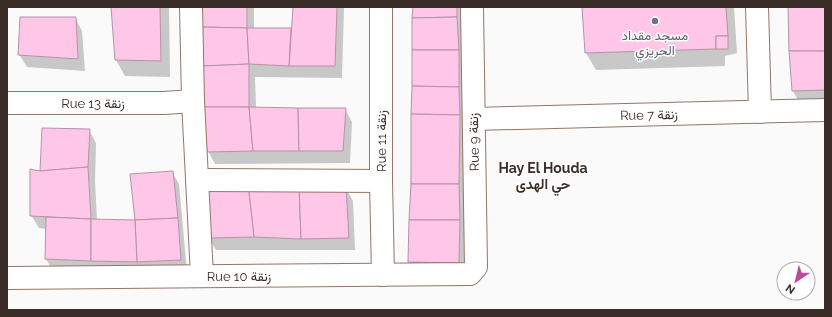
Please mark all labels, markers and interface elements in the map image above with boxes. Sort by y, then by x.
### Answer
marker: مسجد مقداد الحريزي [650,16,660,26]
place label: مسجد مقداد الحريزي [622,28,688,61]
street label: Rue 13 زنقة [61,96,125,112]
street label: Rue 7 زنقة [620,107,678,124]
street label: Rue 11 زنقة [374,110,390,172]
street label: Rue 9 زنقة [466,113,483,171]
district label: Hay El Houda حي الهدى [498,160,588,196]
north arrow [776,261,816,301]
street label: Rue 10 زنقة [207,269,271,285]
text: N [783,281,798,297]

